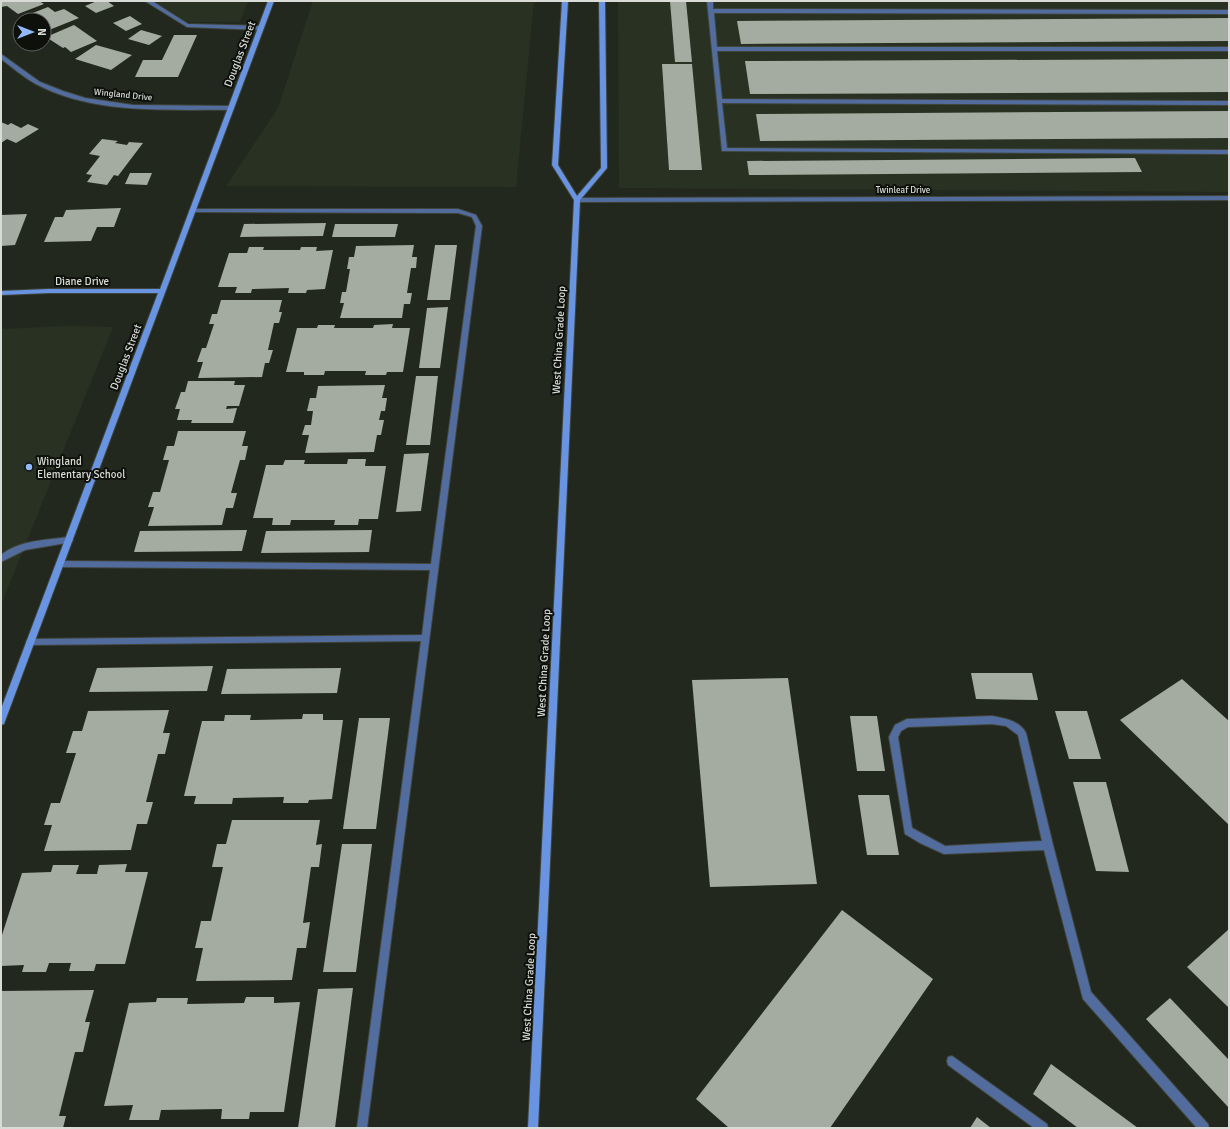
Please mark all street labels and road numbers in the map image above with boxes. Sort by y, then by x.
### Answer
street label: Douglas Street [221,19,259,89]
street label: Wingland Drive [93,86,153,104]
street label: Twinleaf Drive [876,185,931,196]
street label: Diane Drive [55,275,109,288]
street label: West China Grade Loop [550,285,568,394]
street label: Douglas Street [107,322,145,392]
street label: West China Grade Loop [535,608,553,717]
street label: West China Grade Loop [520,932,538,1041]

